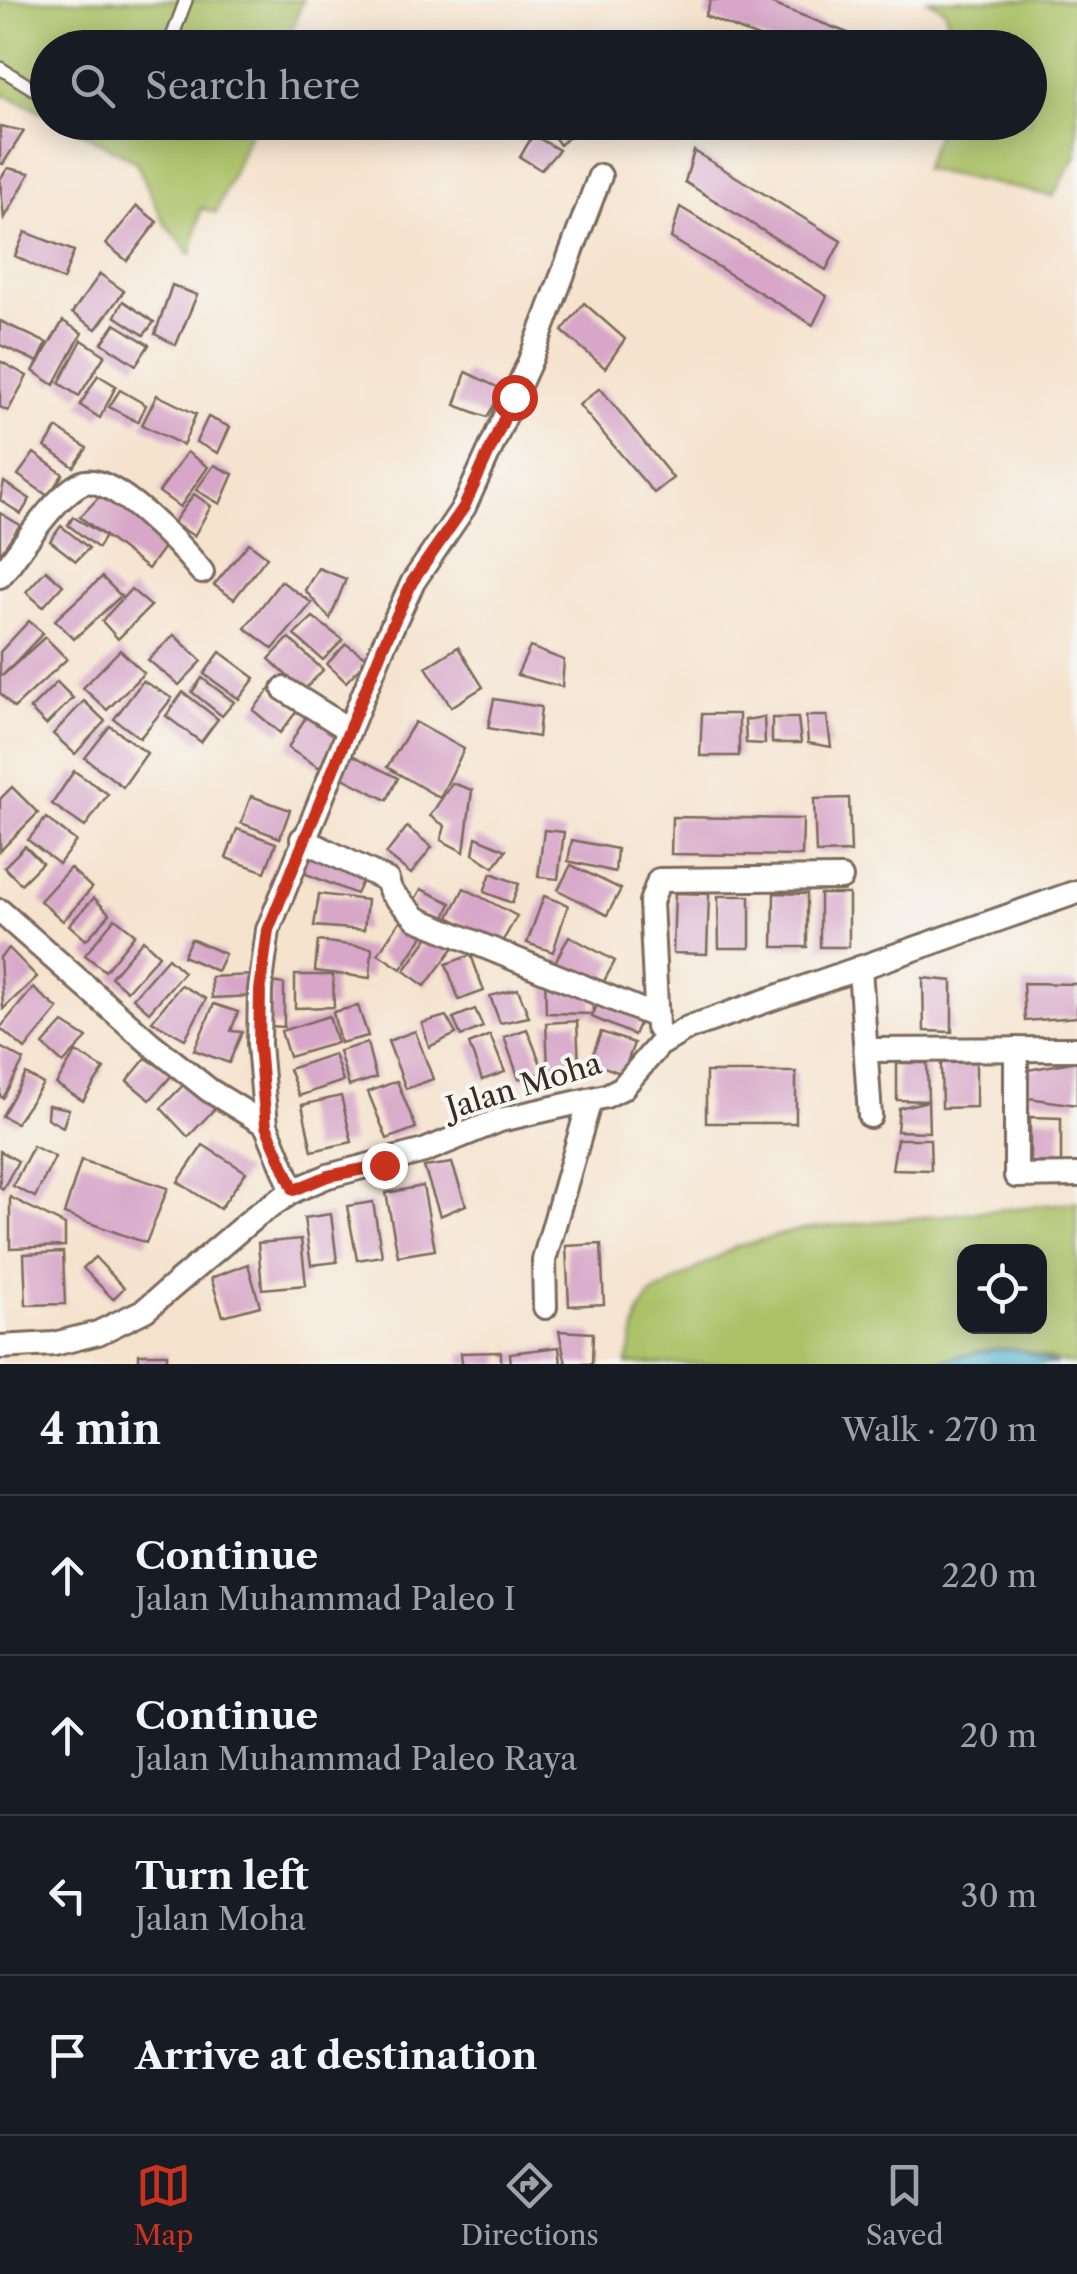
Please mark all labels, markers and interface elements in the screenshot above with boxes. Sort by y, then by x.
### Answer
search box [30,30,1047,140]
icon: search [65,58,120,113]
text: Search here [145,62,360,109]
route start [492,375,538,421]
street label: Jalan Moha [438,1044,606,1128]
route end [362,1143,408,1189]
map controls [957,1244,1047,1334]
button: locate [957,1244,1047,1334]
text: 4 min [40,1403,161,1455]
text: Walk · 270 m [842,1410,1037,1449]
text: Continue [135,1532,318,1579]
icon: ahead [40,1548,95,1603]
text: 220 m [942,1556,1037,1595]
text: Jalan Muhammad Paleo I [135,1579,516,1618]
text: Continue [135,1692,318,1739]
icon: ahead [40,1708,95,1763]
text: 20 m [960,1716,1037,1755]
text: Jalan Muhammad Paleo Raya [135,1739,577,1778]
text: Turn left [135,1852,309,1899]
icon: left [40,1868,95,1923]
text: 30 m [961,1876,1037,1915]
text: Jalan Moha [135,1899,306,1938]
icon: arrive [40,2028,95,2083]
text: Arrive at destination [135,2032,538,2079]
tab: Map [133,2158,194,2252]
tab: Directions [460,2158,599,2252]
tab: Saved [866,2158,944,2252]

